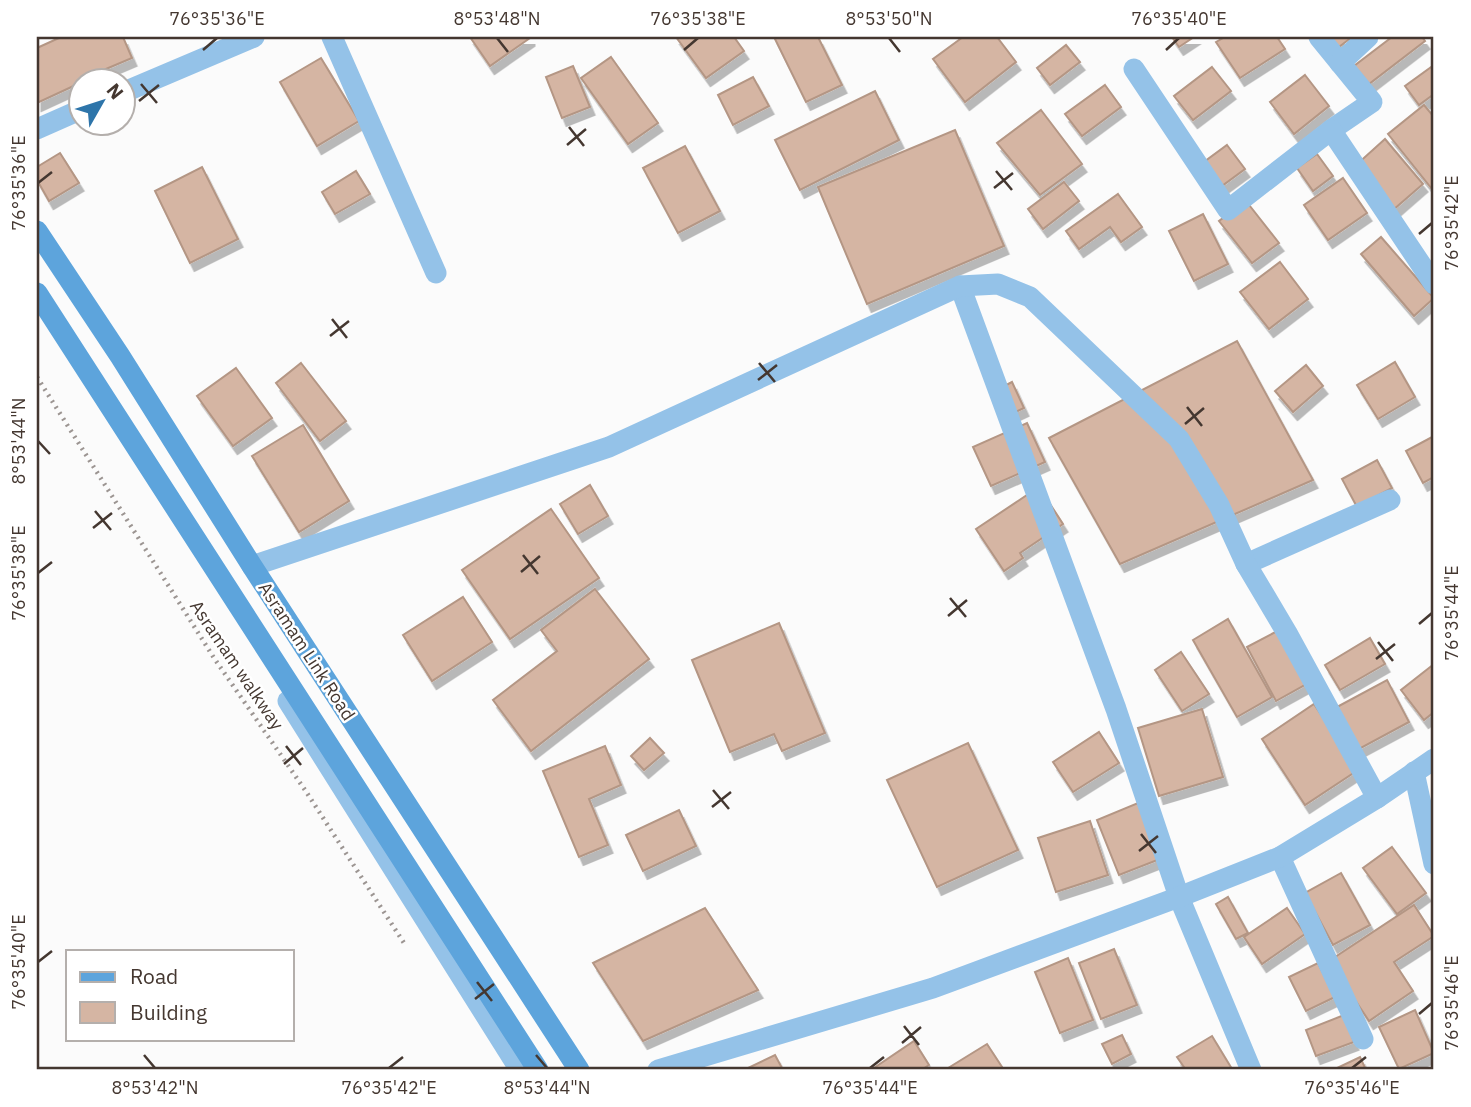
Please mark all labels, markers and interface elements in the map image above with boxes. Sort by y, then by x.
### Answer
text: 76°35'36"E [169,7,265,30]
text: 8°53'48"N [453,7,541,30]
text: 76°35'38"E [650,7,746,30]
text: 8°53'50"N [845,7,933,30]
text: 76°35'40"E [1131,7,1227,30]
north arrow [66,66,136,136]
text: N [102,78,129,104]
text: 76°35'36"E [7,135,30,231]
text: 76°35'42"E [1440,175,1463,271]
text: 8°53'44"N [7,397,30,485]
text: 76°35'38"E [7,525,30,621]
text: 76°35'44"E [1440,565,1463,661]
street label: Asramam Link Road [254,577,360,725]
street label: Asramam walkway [185,596,289,734]
text: 76°35'40"E [7,914,30,1010]
legend [66,950,294,1040]
text: 76°35'46"E [1440,955,1463,1051]
text: Road [130,962,178,990]
text: Building [130,998,207,1026]
text: 8°53'42"N [111,1076,199,1099]
text: 76°35'42"E [341,1076,437,1099]
text: 8°53'44"N [503,1076,591,1099]
text: 76°35'44"E [822,1076,918,1099]
text: 76°35'46"E [1304,1076,1400,1099]

